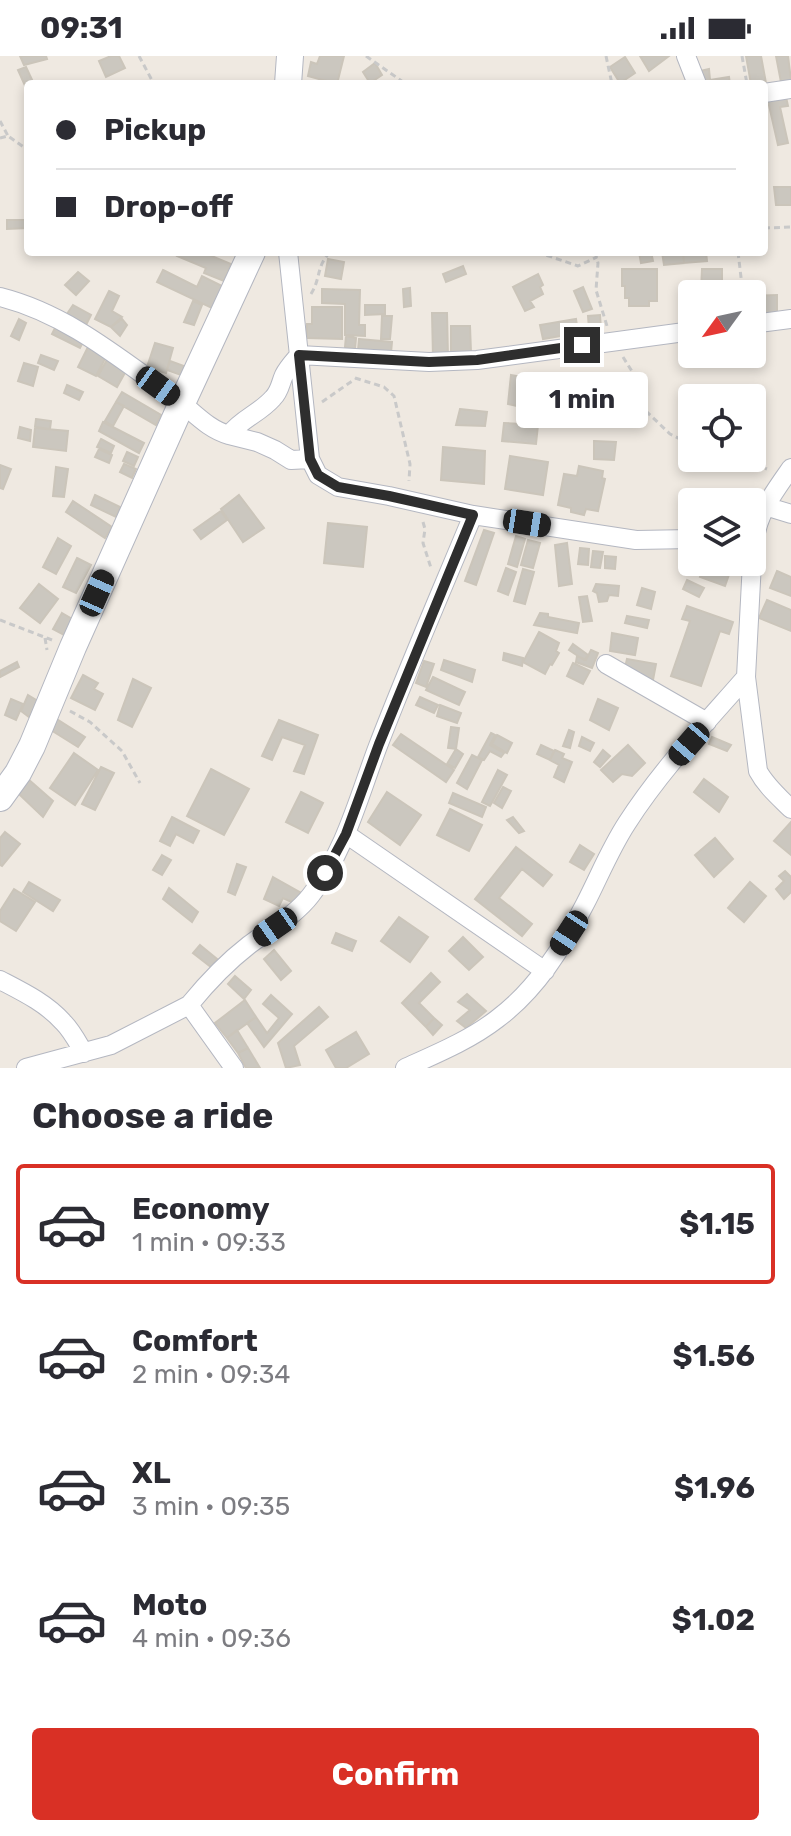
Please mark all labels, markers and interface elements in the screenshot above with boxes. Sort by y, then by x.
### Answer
text: 09:31 [40,10,123,46]
text: Pickup [104,112,206,148]
text: Drop-off [104,189,233,225]
north arrow [678,280,766,368]
map controls [678,280,766,576]
route end [564,327,600,363]
car [132,362,184,410]
callout: 1 min [516,373,648,429]
text: 1 min [549,384,615,415]
button: locate [678,384,766,472]
button: layers [678,488,766,576]
car [501,507,553,539]
car [76,566,118,620]
car [664,718,714,770]
route start [307,855,343,891]
car [248,903,302,951]
car [546,906,592,960]
text: Choose a ride [32,1094,273,1137]
icon: car [36,1188,108,1260]
text: Economy [132,1191,270,1227]
text: $1.15 [679,1206,755,1242]
text: 1 min · 09:33 [132,1227,286,1258]
icon: car [36,1320,108,1392]
text: Comfort [132,1323,258,1359]
text: $1.56 [673,1338,755,1374]
text: 2 min · 09:34 [132,1359,290,1390]
icon: car [36,1452,108,1524]
text: XL [132,1455,171,1491]
text: $1.96 [674,1470,755,1506]
text: 3 min · 09:35 [132,1491,290,1522]
icon: car [36,1584,108,1656]
text: Moto [132,1587,207,1623]
text: $1.02 [672,1602,755,1638]
text: 4 min · 09:36 [132,1623,291,1654]
button: Confirm [32,1728,759,1820]

